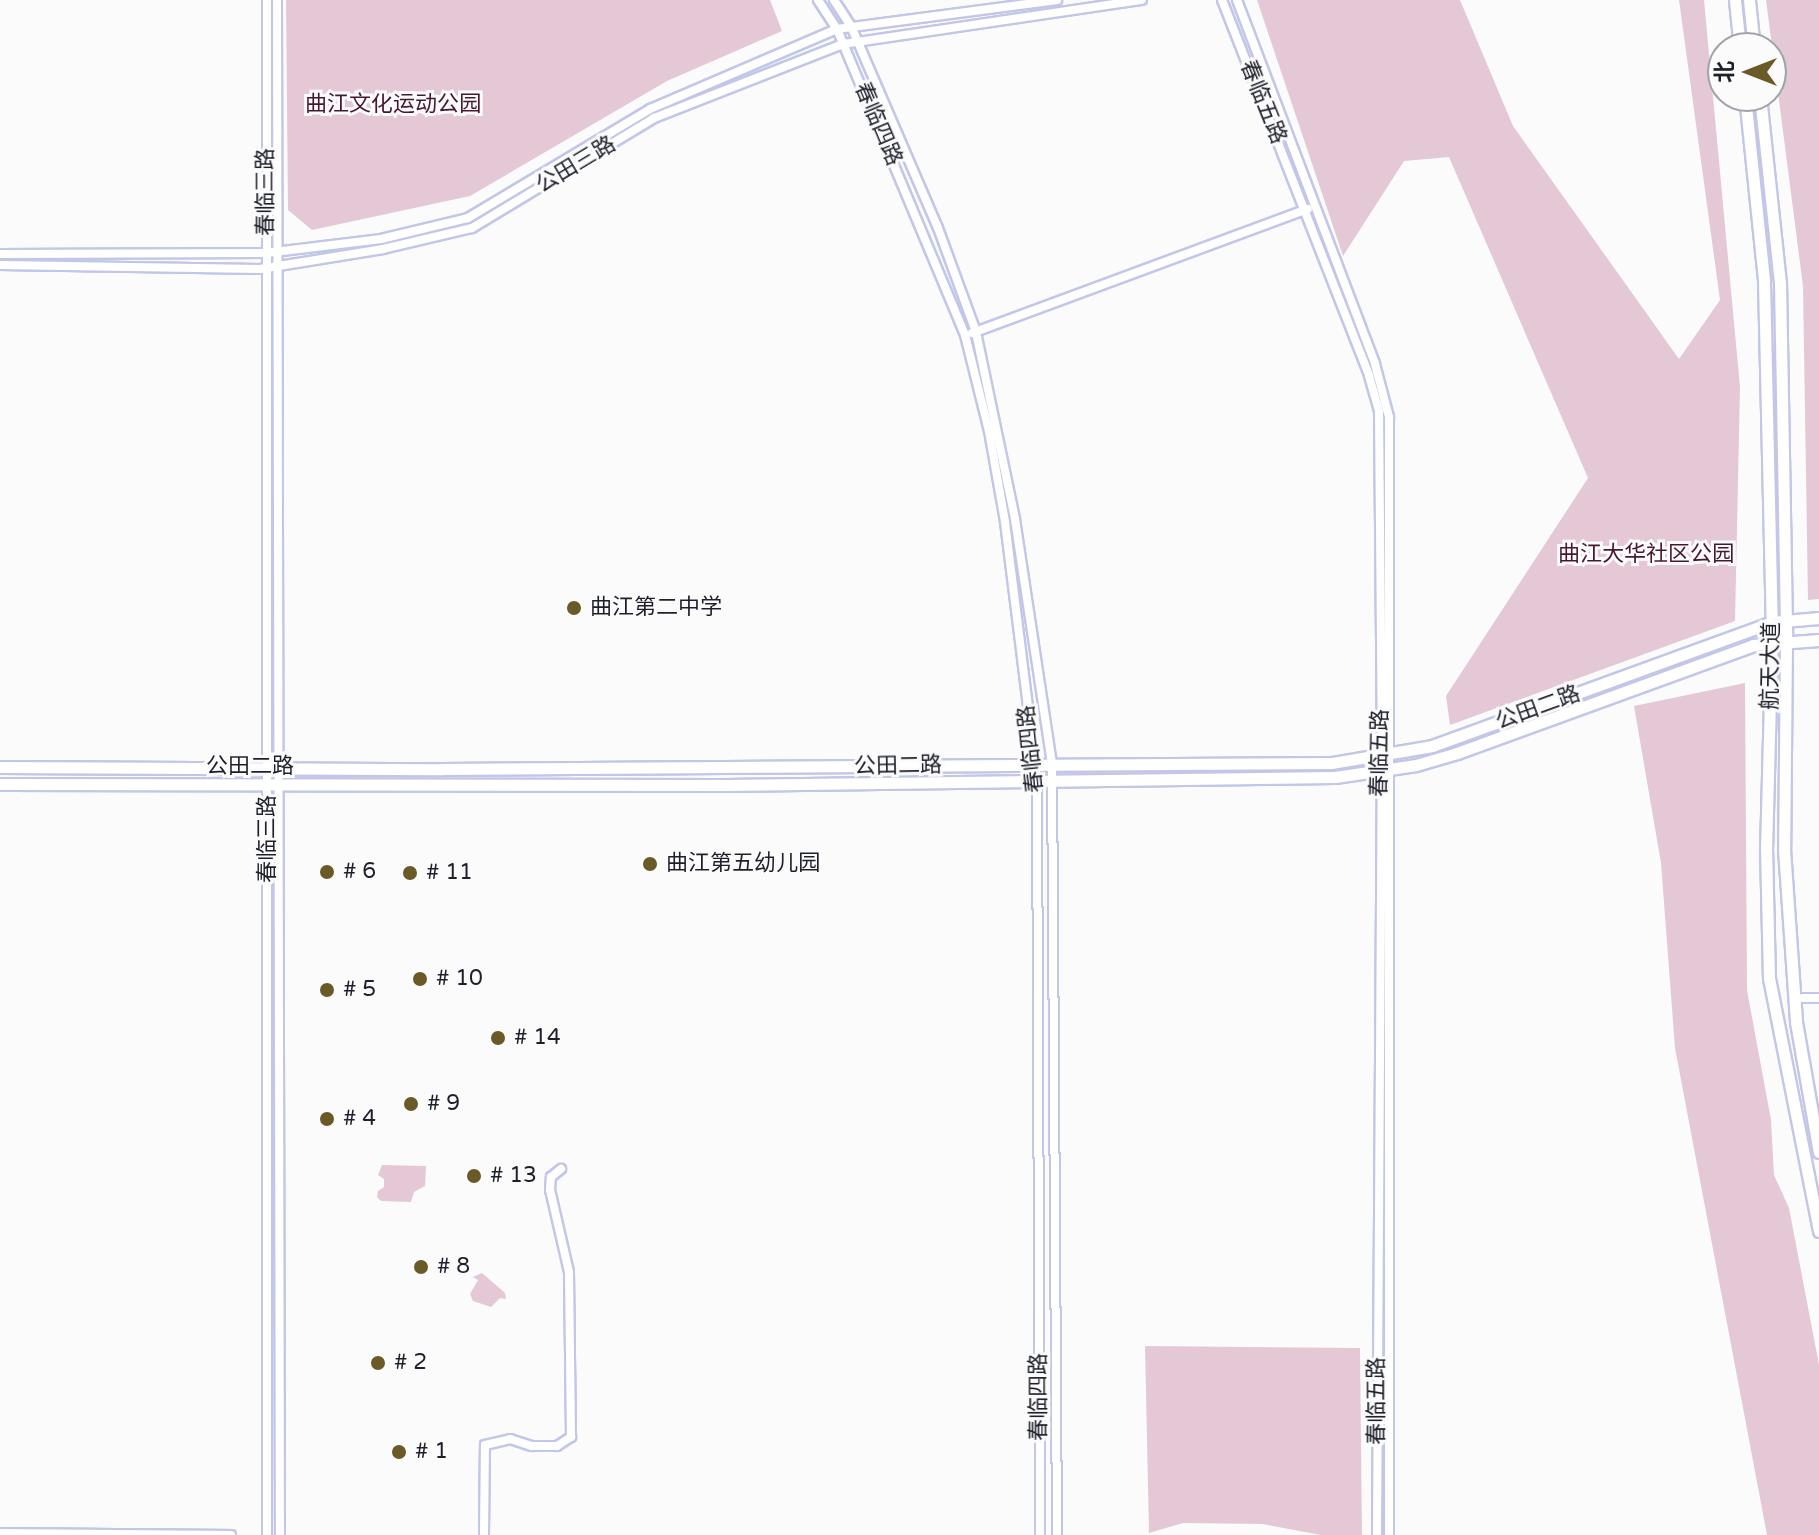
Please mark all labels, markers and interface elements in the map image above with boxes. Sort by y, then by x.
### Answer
north arrow [1707,32,1787,112]
street label: 春临五路 [1234,56,1292,148]
text: 北 [1712,61,1738,83]
street label: 春临四路 [849,78,907,170]
park label: 曲江文化运动公园 [305,92,481,118]
street label: 公田三路 [531,131,621,199]
street label: 春临三路 [253,148,279,236]
park label: 曲江大华社区公园 [1558,542,1734,568]
place label: 曲江第二中学 [590,595,722,621]
marker: 曲江第二中学 [565,599,583,617]
street label: 航天大道 [1757,622,1785,710]
street label: 公田二路 [1492,681,1584,735]
street label: 春临四路 [1013,704,1049,794]
street label: 春临五路 [1366,709,1394,797]
street label: 公田二路 [854,752,942,780]
street label: 公田二路 [206,754,294,780]
street label: 春临三路 [255,795,281,883]
place label: 曲江第五幼儿园 [666,851,820,877]
marker: 曲江第五幼儿园 [641,855,659,873]
place label: # 6 [343,859,376,885]
place label: # 11 [426,860,473,886]
marker: # 6 [318,863,336,881]
marker: # 11 [401,864,419,882]
place label: # 10 [436,966,483,992]
marker: # 10 [411,970,429,988]
place label: # 5 [343,977,376,1003]
marker: # 5 [318,981,336,999]
place label: # 14 [514,1025,561,1051]
marker: # 14 [489,1029,507,1047]
place label: # 9 [427,1091,460,1117]
marker: # 9 [402,1095,420,1113]
place label: # 4 [343,1106,376,1132]
marker: # 4 [318,1110,336,1128]
place label: # 13 [490,1163,537,1189]
marker: # 13 [465,1167,483,1185]
place label: # 8 [437,1254,470,1280]
marker: # 8 [412,1258,430,1276]
place label: # 2 [394,1350,427,1376]
street label: 春临四路 [1026,1353,1052,1441]
marker: # 2 [369,1354,387,1372]
street label: 春临五路 [1364,1357,1390,1445]
place label: # 1 [415,1439,448,1465]
marker: # 1 [390,1443,408,1461]

